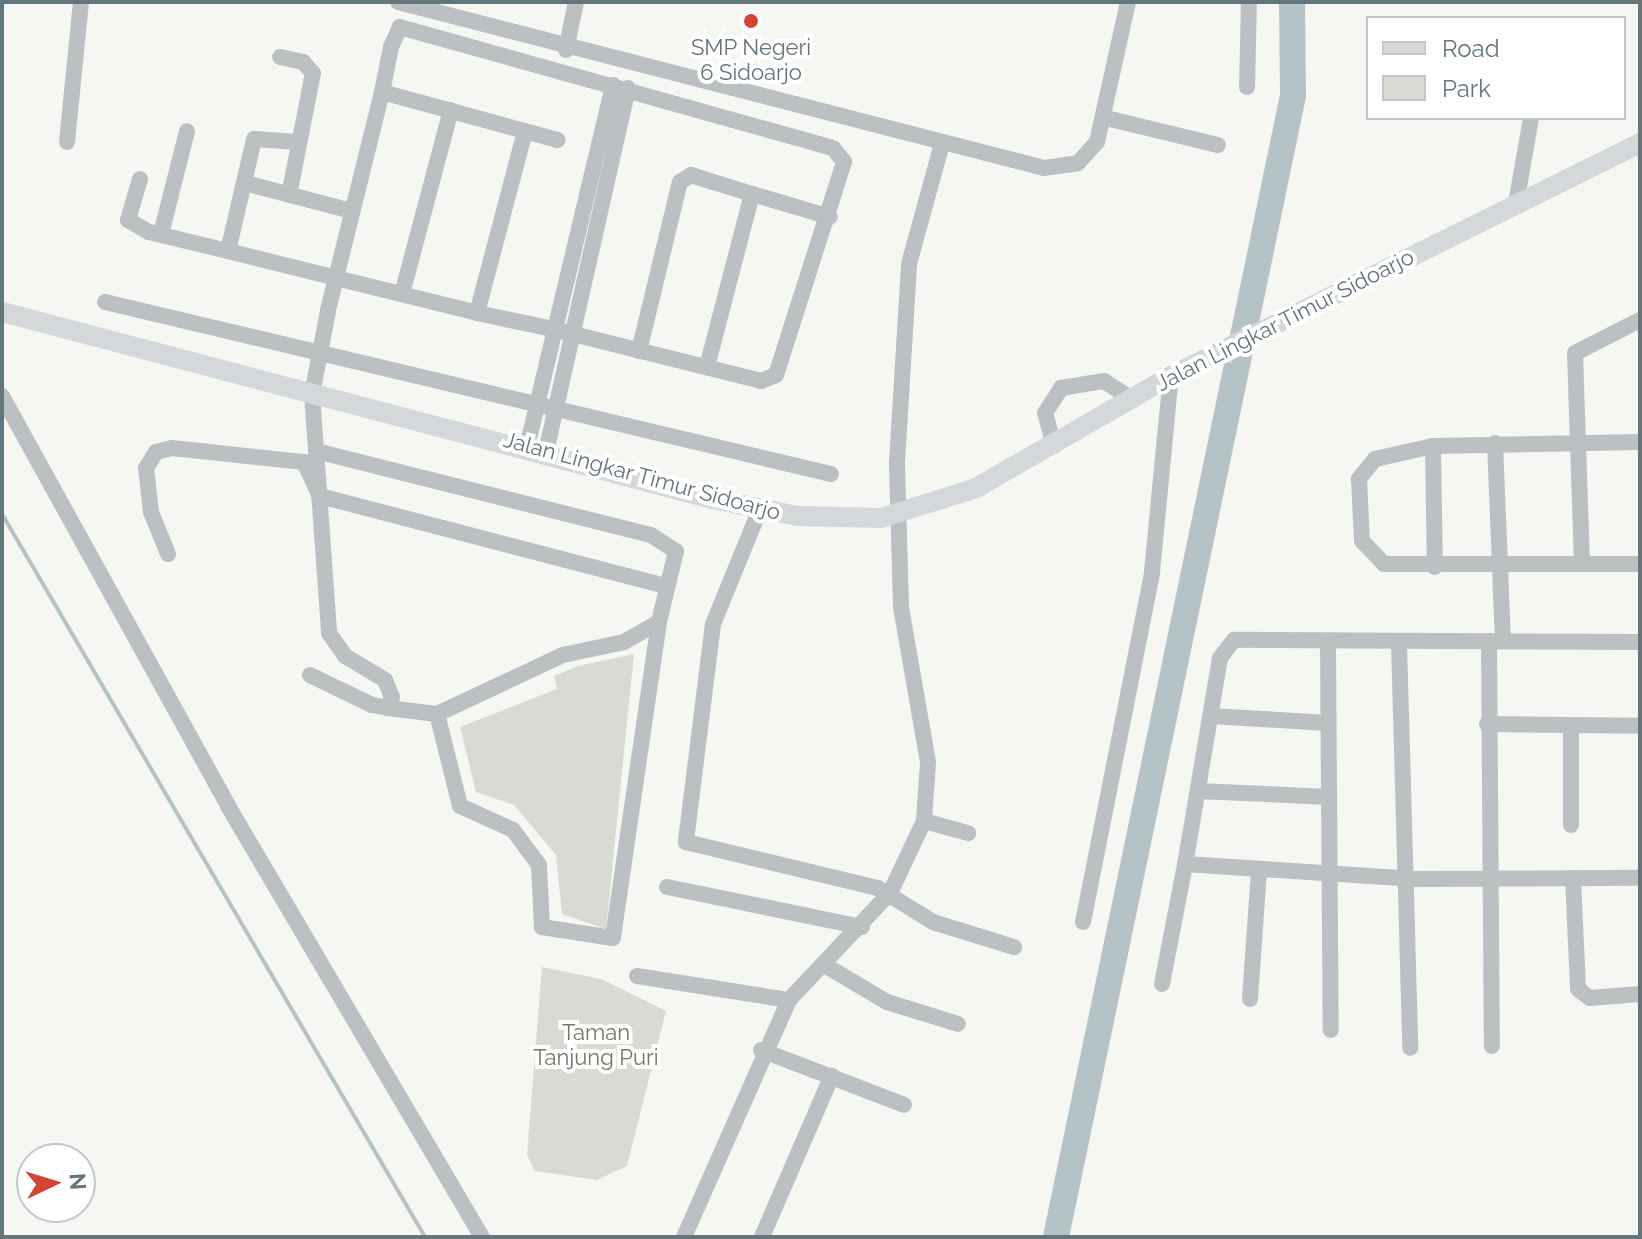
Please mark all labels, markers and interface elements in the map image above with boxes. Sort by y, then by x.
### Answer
marker: SMP Negeri 6 Sidoarjo [742,12,760,30]
legend [1366,16,1626,120]
place label: SMP Negeri 6 Sidoarjo [691,34,811,86]
text: Road [1442,34,1500,63]
text: Park [1442,74,1491,103]
street label: Jalan Lingkar Timur Sidoarjo [1151,243,1419,397]
street label: Jalan Lingkar Timur Sidoarjo [500,426,784,526]
park label: Taman Tanjung Puri [533,1019,659,1070]
north arrow [16,1143,96,1223]
text: N [64,1172,92,1191]

